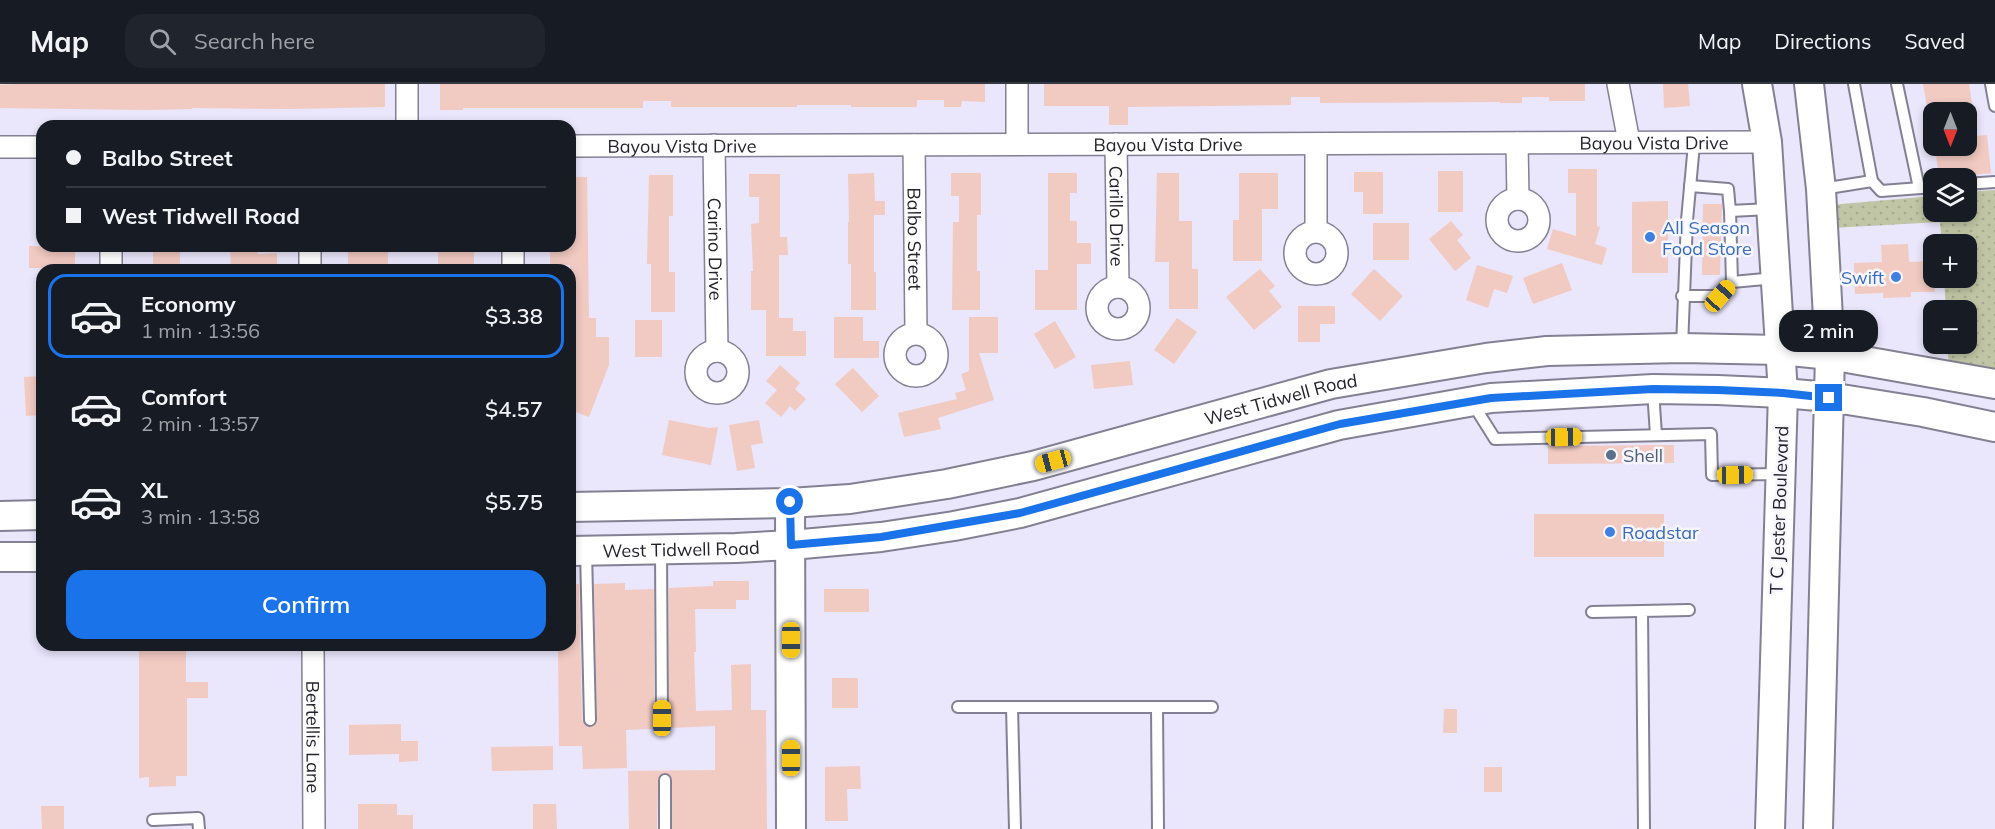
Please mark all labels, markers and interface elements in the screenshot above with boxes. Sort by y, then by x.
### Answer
search box [125,14,545,68]
text: Map [30,24,89,59]
icon: search [146,25,179,58]
text: Search here [194,27,315,55]
text: Map [1698,28,1741,54]
text: Directions [1774,28,1871,54]
text: Saved [1904,28,1965,54]
north arrow [1923,102,1977,156]
map controls [1923,102,1977,354]
street label: Bayou Vista Drive [1580,131,1728,154]
street label: Bayou Vista Drive [1094,132,1242,156]
street label: Bayou Vista Drive [608,134,756,157]
text: Balbo Street [102,144,233,172]
street label: Carillo Drive [1105,165,1129,267]
button: layers [1923,168,1977,222]
street label: Balbo Street [903,187,927,291]
street label: Carino Drive [703,197,728,301]
text: West Tidwell Road [102,202,300,230]
place label: All Season Food Store [1662,216,1752,260]
marker: All Season Food Store [1643,230,1657,244]
button: + [1923,234,1977,288]
place label: Swift [1841,266,1884,289]
marker: Swift [1889,270,1903,284]
car [1701,277,1739,315]
icon: car [69,289,123,343]
text: Economy [141,290,236,318]
button: − [1923,300,1977,354]
text: $3.38 [485,302,543,330]
callout: 2 min [1780,311,1878,353]
text: 1 min · 13:56 [141,318,260,343]
text: 2 min [1803,318,1854,343]
street label: West Tidwell Road [1202,368,1359,430]
icon: car [69,382,123,436]
text: Comfort [141,383,227,411]
route end [1815,384,1842,411]
text: $4.57 [485,395,543,423]
text: 2 min · 13:57 [141,411,260,436]
street label: T C Jester Boulevard [1765,425,1793,595]
car [1546,428,1582,446]
place label: Shell [1623,444,1663,467]
car [1033,448,1073,474]
marker: Shell [1604,448,1618,462]
car [1717,466,1753,484]
icon: car [69,475,123,529]
text: XL [141,476,168,504]
text: $5.75 [485,488,543,516]
route start [776,488,803,515]
text: 3 min · 13:58 [141,504,260,529]
place label: Roadstar [1622,521,1699,544]
marker: Roadstar [1603,525,1617,539]
street label: West Tidwell Road [602,535,760,562]
button: Confirm [66,570,546,639]
car [782,622,800,658]
street label: Bertellis Lane [302,681,325,793]
car [653,700,671,736]
car [782,740,800,776]

